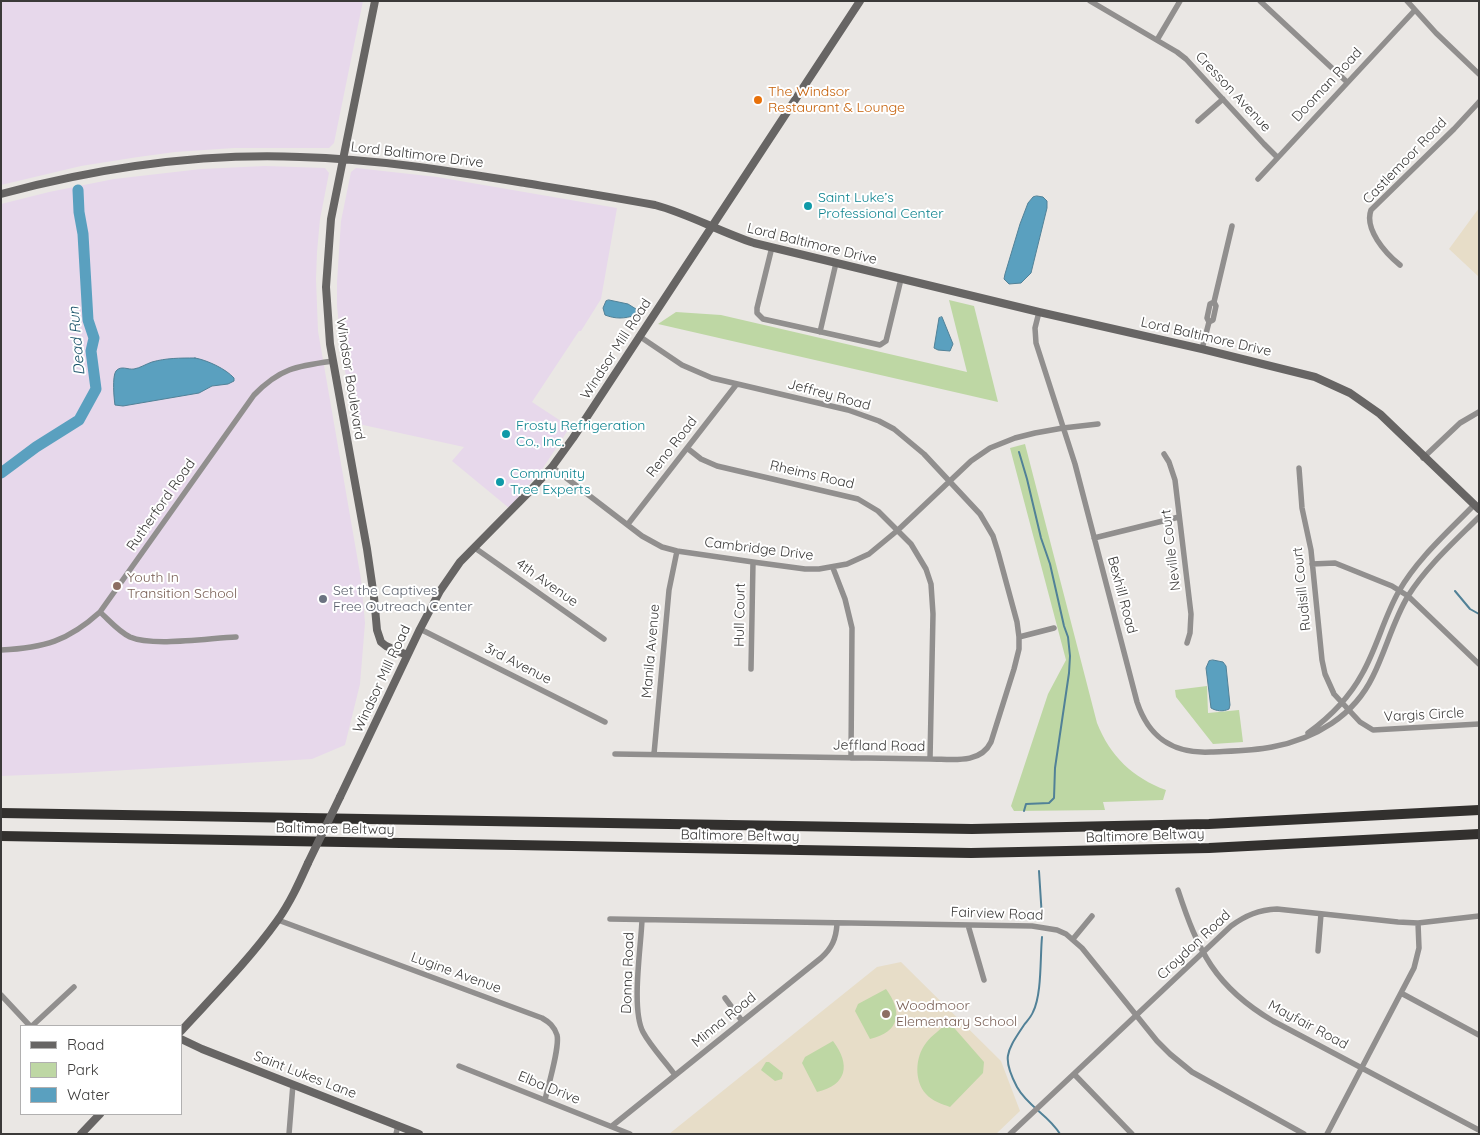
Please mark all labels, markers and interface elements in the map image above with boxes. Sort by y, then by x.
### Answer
street label: Dooman Road [1288,45,1366,125]
street label: Cresson Avenue [1192,48,1274,136]
place label: The Windsor Restaurant & Lounge [768,84,905,116]
marker: The Windsor Restaurant & Lounge [752,94,764,106]
street label: Castlemoor Road [1360,114,1450,208]
street label: Lord Baltimore Drive [350,139,484,171]
place label: Saint Luke’s Professional Center [818,190,944,222]
marker: Saint Luke’s Professional Center [802,200,814,212]
street label: Lord Baltimore Drive [745,220,879,268]
street label: Windsor Mill Road [577,295,655,403]
water label: Dead Run [65,306,89,376]
street label: Lord Baltimore Drive [1139,314,1273,360]
street label: Windsor Boulevard [332,317,368,441]
street label: Jeffrey Road [786,376,872,414]
street label: Reno Road [643,413,701,481]
place label: Frosty Refrigeration Co., Inc. [516,418,645,451]
marker: Frosty Refrigeration Co., Inc. [500,428,512,440]
street label: Rutherford Road [123,456,199,554]
street label: Rheims Road [768,457,856,493]
place label: Community Tree Experts [510,466,590,498]
marker: Community Tree Experts [494,476,506,488]
street label: Neville Court [1158,508,1184,592]
street label: Cambridge Drive [704,534,814,564]
street label: Rudisill Court [1289,546,1315,632]
street label: Bexhill Road [1104,554,1140,636]
street label: 4th Avenue [513,556,581,610]
place label: Youth In Transition School [127,570,237,602]
marker: Youth In Transition School [111,580,123,592]
place label: Set the Captives Free Outreach Center [333,583,473,616]
street label: Hull Court [731,583,749,647]
marker: Set the Captives Free Outreach Center [317,593,329,605]
street label: Manila Avenue [639,603,663,699]
street label: Windsor Mill Road [350,622,414,736]
street label: 3rd Avenue [482,640,554,688]
street label: Vargis Circle [1383,705,1465,725]
street label: Jeffland Road [832,737,926,755]
street label: Baltimore Beltway [275,820,395,838]
street label: Baltimore Beltway [1085,826,1205,846]
street label: Baltimore Beltway [680,827,800,845]
street label: Fairview Road [950,904,1044,924]
street label: Croydon Road [1154,907,1234,983]
street label: Donna Road [618,932,638,1014]
street label: Lugine Avenue [409,949,503,997]
street label: Minna Road [688,989,760,1051]
street label: Mayfair Road [1265,997,1351,1053]
place label: Woodmoor Elementary School [896,998,1017,1030]
marker: Woodmoor Elementary School [880,1008,892,1020]
legend [20,1025,182,1115]
text: Road [67,1035,104,1054]
street label: Saint Lukes Lane [251,1048,359,1102]
text: Park [67,1060,99,1079]
street label: Elba Drive [515,1068,583,1108]
text: Water [67,1085,110,1104]

